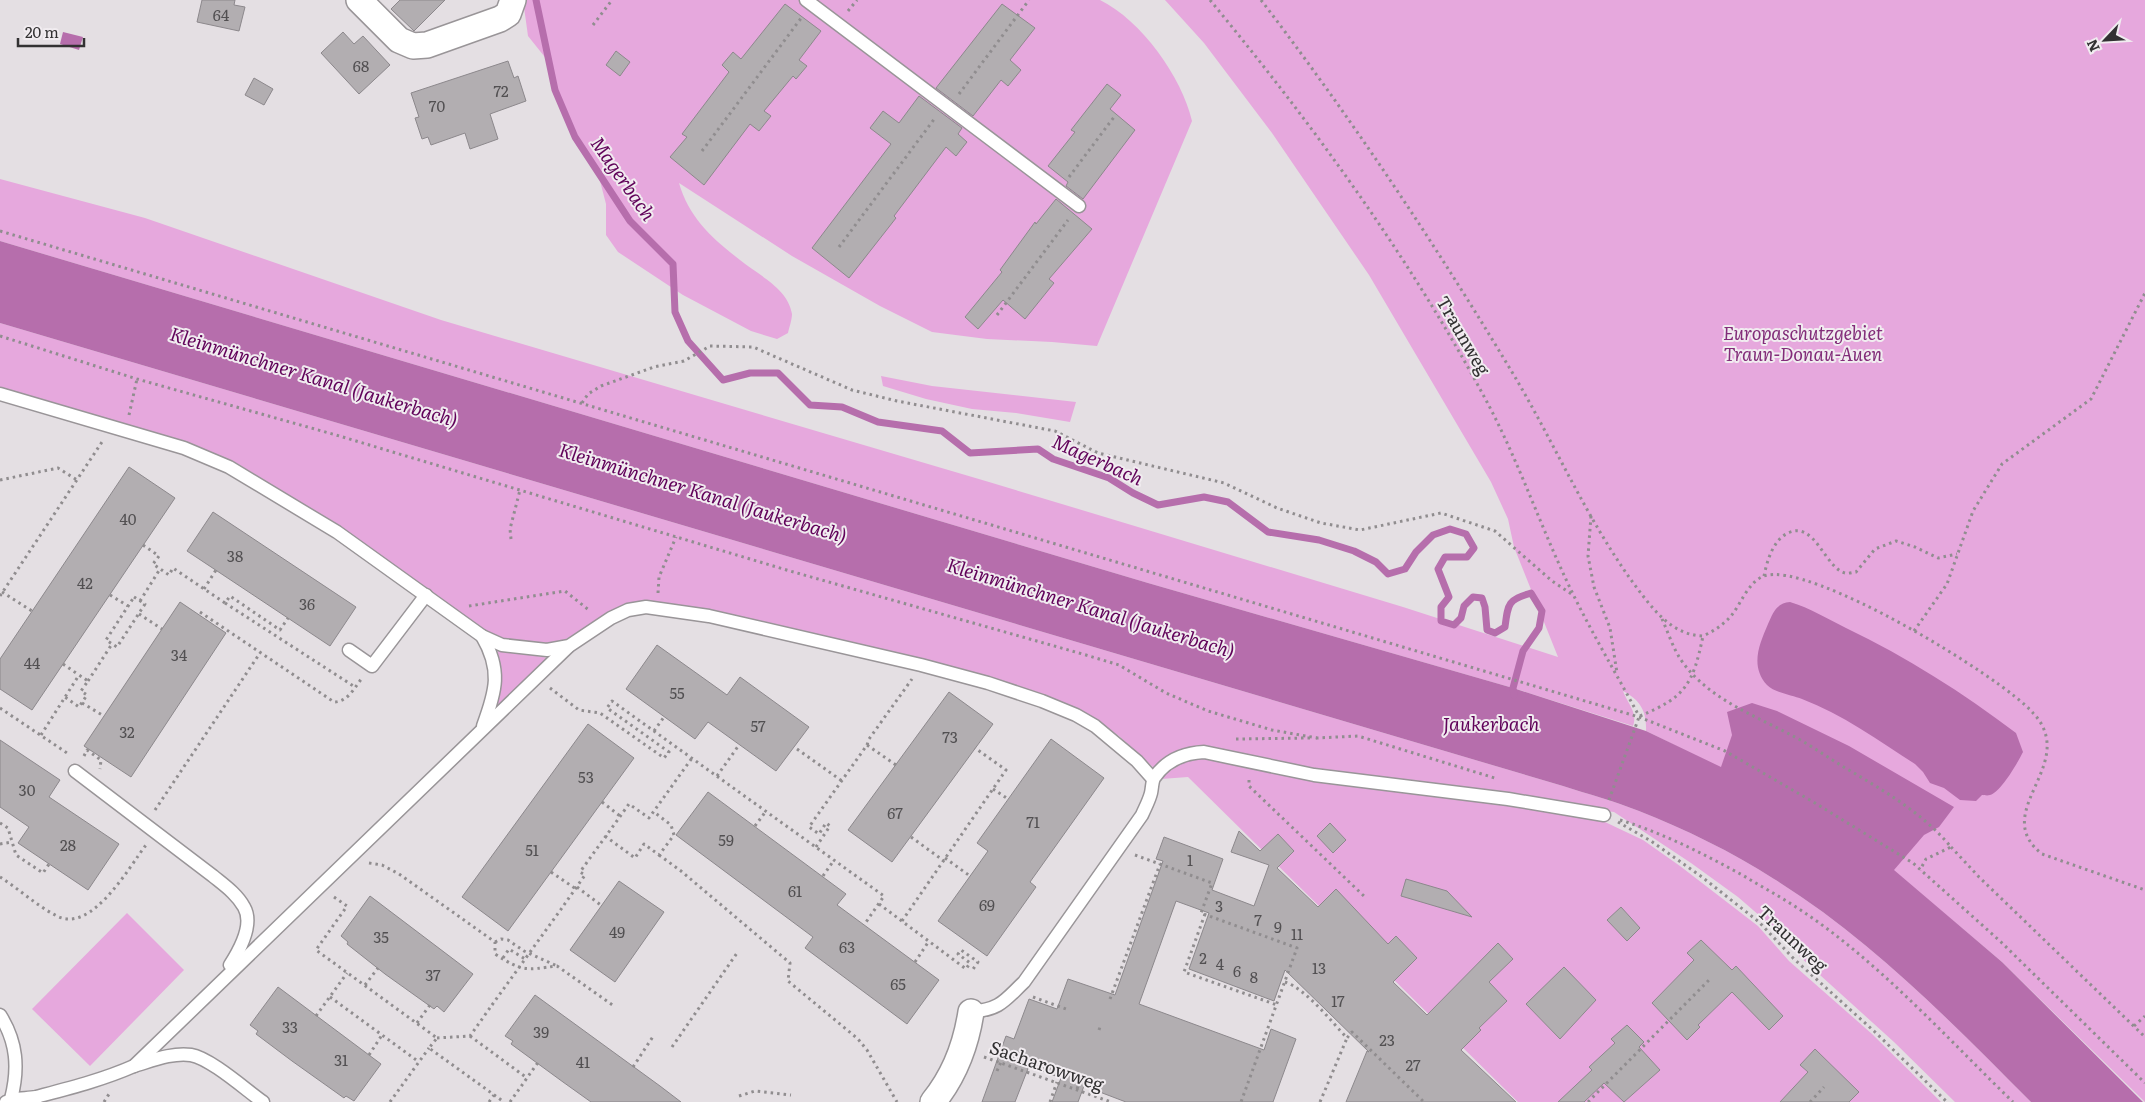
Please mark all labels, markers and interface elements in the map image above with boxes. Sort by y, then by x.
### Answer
house number: 64 [213,3,229,26]
scale bar [18,15,84,47]
north arrow [2080,15,2130,65]
text: 20 m [25,20,59,43]
text: N [2081,36,2104,55]
house number: 68 [353,54,369,77]
house number: 72 [493,79,509,102]
house number: 70 [429,94,445,117]
water label: Magerbach [585,130,663,226]
street label: Traunweg [1430,290,1498,381]
water label: Kleinmünchner Kanal (Jaukerbach) [167,319,461,433]
park label: Europaschutzgebiet Traun-Donau-Auen [1723,319,1883,367]
water label: Magerbach [1048,427,1148,491]
water label: Kleinmünchner Kanal (Jaukerbach) [556,435,850,549]
house number: 40 [120,507,137,530]
house number: 38 [227,544,243,567]
water label: Kleinmünchner Kanal (Jaukerbach) [944,550,1238,664]
house number: 42 [77,571,93,594]
house number: 36 [299,592,315,615]
house number: 34 [171,643,187,666]
house number: 44 [24,651,40,674]
house number: 55 [669,681,685,704]
water label: Jaukerbach [1443,709,1539,737]
house number: 57 [750,714,766,737]
house number: 32 [119,720,135,743]
house number: 73 [942,725,958,748]
house number: 53 [578,765,594,788]
house number: 30 [19,778,36,801]
house number: 67 [887,801,903,824]
house number: 71 [1026,810,1040,833]
house number: 59 [718,828,734,851]
house number: 28 [60,833,76,856]
house number: 51 [525,838,539,861]
house number: 1 [1187,848,1193,871]
house number: 61 [788,879,802,902]
house number: 69 [979,893,995,916]
house number: 3 [1215,894,1223,917]
street label: Traunweg [1752,898,1835,978]
house number: 7 [1254,908,1262,931]
house number: 9 [1274,915,1282,938]
house number: 49 [609,920,625,943]
house number: 11 [1291,922,1303,945]
house number: 35 [373,925,389,948]
house number: 63 [839,935,855,958]
house number: 2 [1199,946,1207,969]
house number: 4 [1216,952,1224,975]
house number: 13 [1312,956,1326,979]
house number: 6 [1233,959,1241,982]
house number: 37 [425,963,441,986]
house number: 8 [1250,965,1258,988]
house number: 65 [890,972,906,995]
house number: 17 [1331,989,1345,1012]
house number: 33 [282,1015,298,1038]
house number: 39 [533,1020,549,1043]
house number: 23 [1379,1028,1395,1051]
street label: Sacharowweg [986,1033,1109,1097]
house number: 31 [334,1048,348,1071]
house number: 41 [576,1050,590,1073]
house number: 27 [1405,1053,1421,1076]

